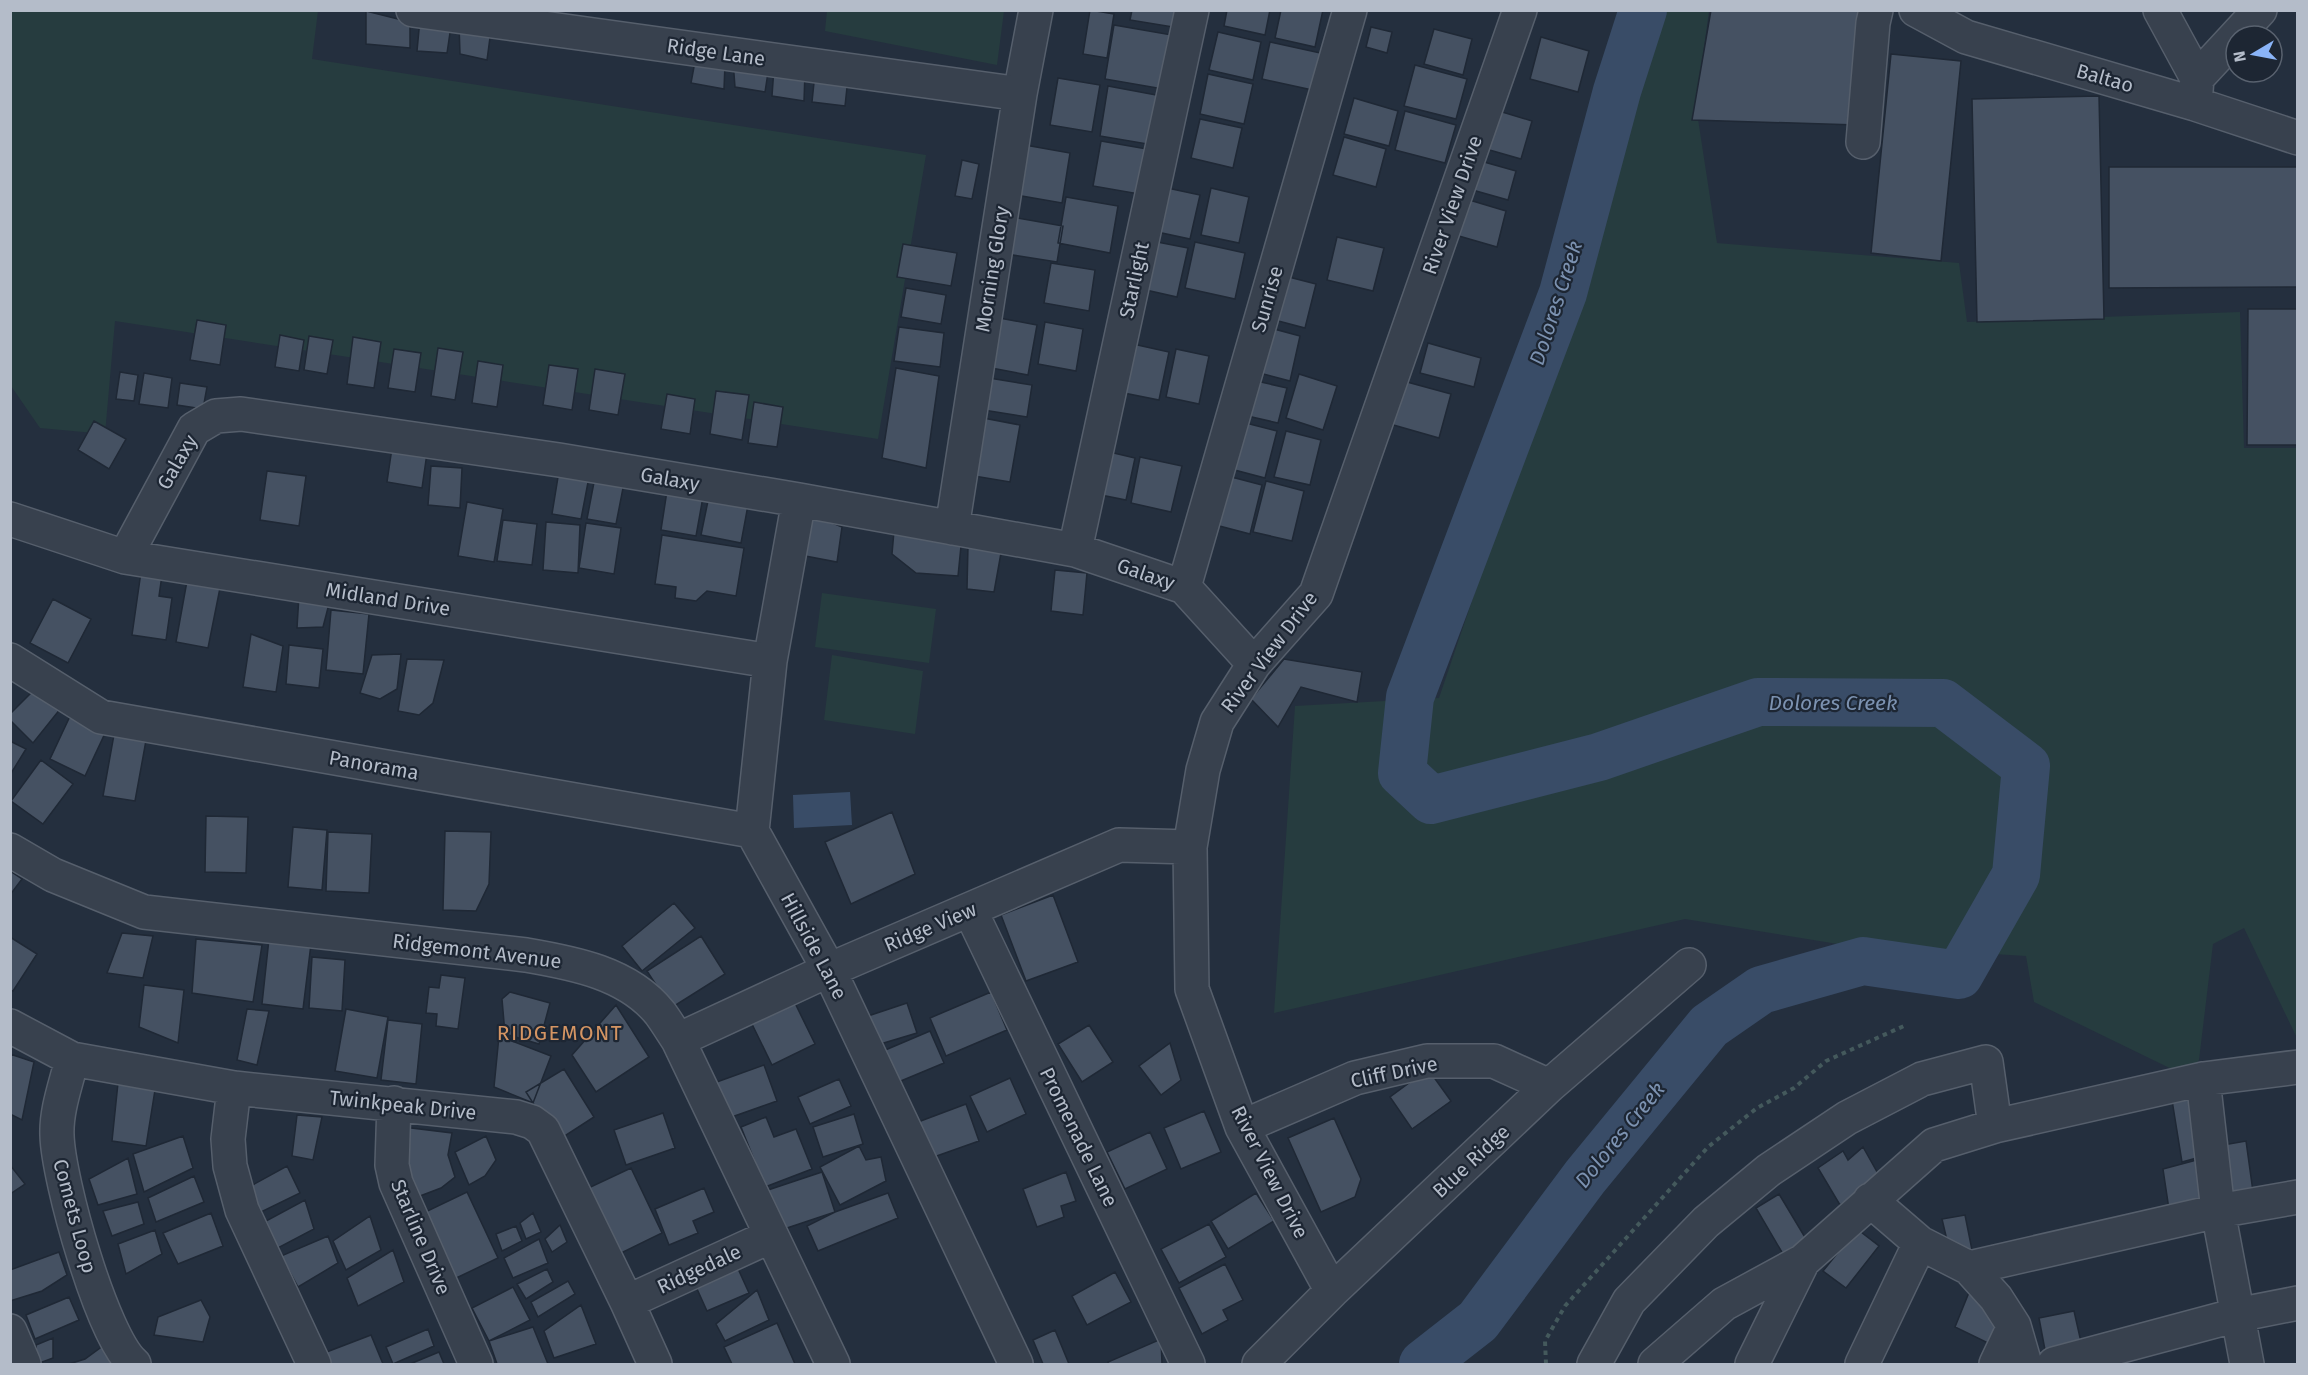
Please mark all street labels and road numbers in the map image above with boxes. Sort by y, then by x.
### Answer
street label: Ridge Lane [665,33,767,71]
street label: Baltao [2074,58,2136,98]
street label: River View Drive [1417,132,1487,278]
street label: Morning Glory [970,204,1014,334]
street label: Starlight [1114,239,1154,320]
street label: Sunrise [1246,263,1288,335]
street label: Galaxy [152,430,202,494]
street label: Galaxy [639,462,702,496]
street label: Galaxy [1114,553,1178,595]
street label: Midland Drive [324,577,452,621]
street label: River View Drive [1216,587,1322,717]
street label: Panorama [327,745,421,785]
street label: Hillside Lane [776,889,852,1003]
street label: Ridge View [880,897,980,957]
street label: Ridgemont Avenue [391,929,563,973]
street label: Cliff Drive [1348,1051,1440,1093]
street label: Promenade Lane [1035,1063,1123,1211]
street label: Twinkpeak Drive [328,1085,478,1125]
street label: River View Drive [1226,1102,1314,1242]
street label: Blue Ridge [1428,1119,1514,1203]
street label: Comets Loop [48,1156,102,1276]
street label: Starline Drive [386,1176,456,1298]
street label: Ridgedale [653,1239,745,1299]

